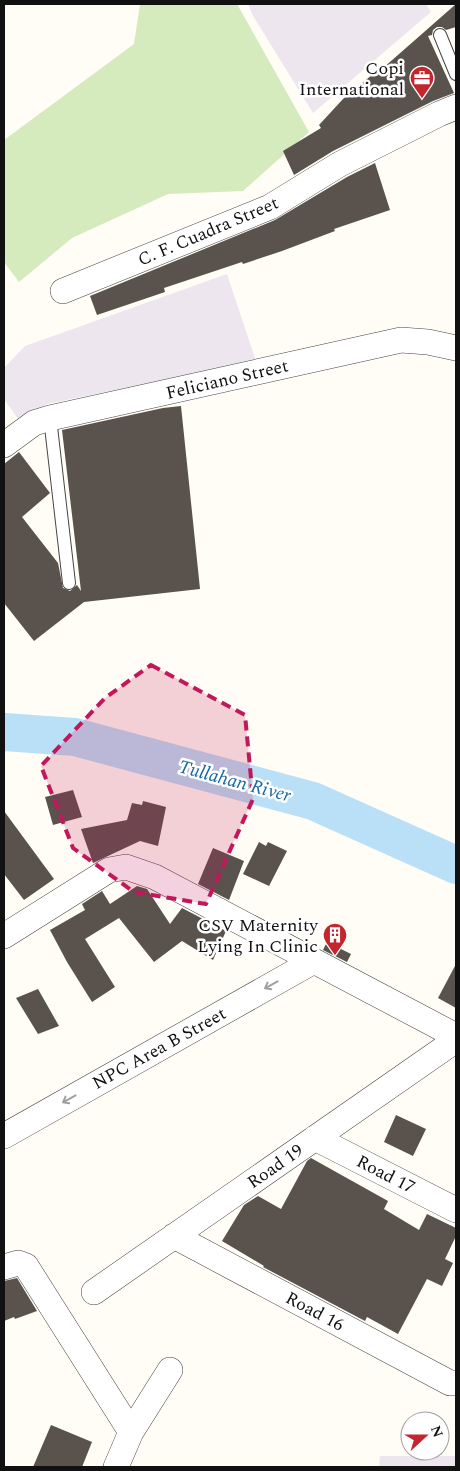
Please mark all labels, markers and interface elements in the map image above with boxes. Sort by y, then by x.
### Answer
place label: Copi International [299,55,404,103]
office icon: Copi International [409,65,435,99]
street label: C. F. Cuadra Street [134,190,283,273]
street label: Feliciano Street [163,352,291,407]
water label: Tullahan River [175,753,294,810]
place label: CSV Maternity Lying In Clinic [197,912,319,960]
building icon: CSV Maternity Lying In Clinic [322,922,348,956]
one-way arrow [264,980,279,990]
street label: NPC Area B Street [87,1000,231,1097]
one-way arrow [61,1094,76,1104]
street label: Road 19 [242,1137,309,1196]
street label: Road 17 [352,1148,420,1201]
street label: Road 16 [281,1285,349,1338]
north arrow [400,1411,450,1461]
text: N [425,1422,449,1441]

